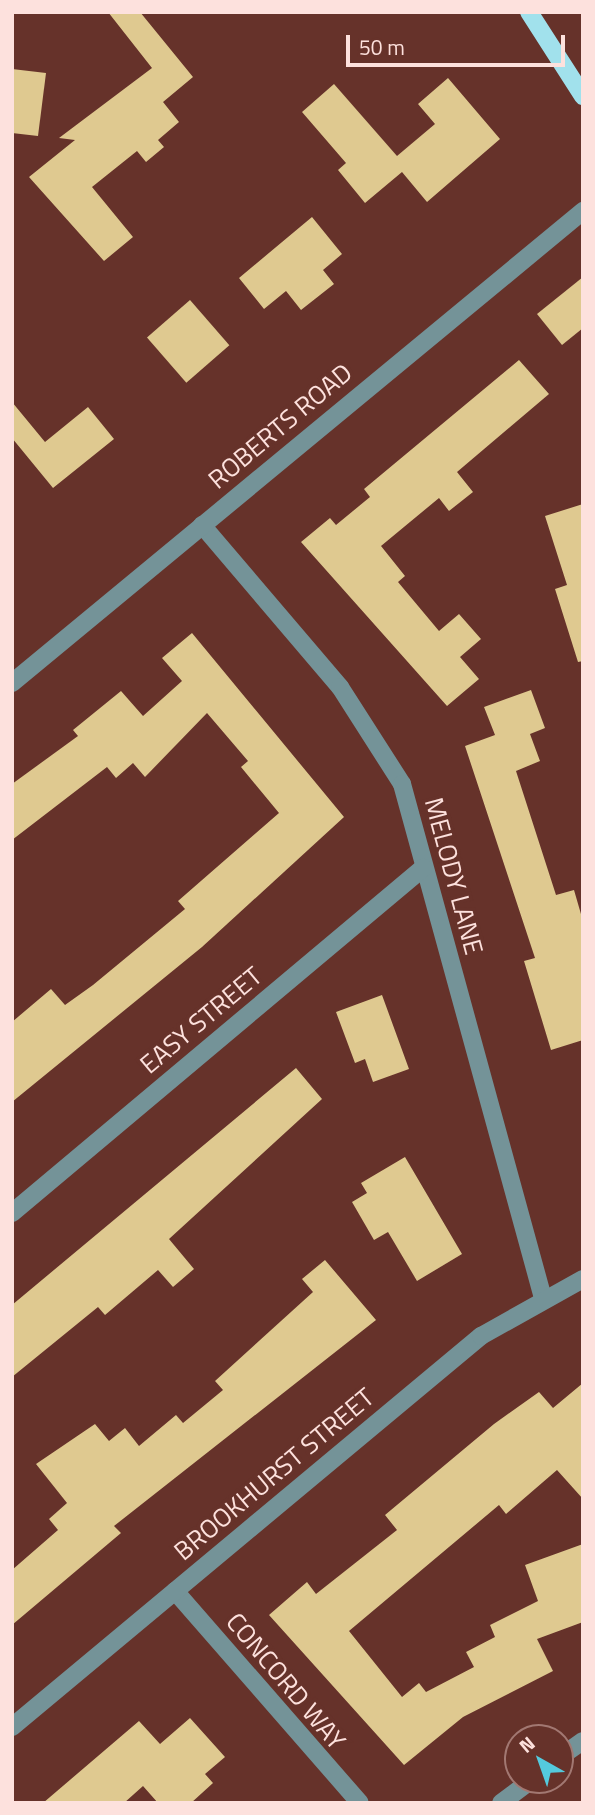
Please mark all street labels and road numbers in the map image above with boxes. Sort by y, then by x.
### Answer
street label: ROBERTS ROAD [202,357,358,495]
street label: MELODY LANE [418,794,490,958]
street label: EASY STREET [134,960,268,1080]
street label: BROOKHURST STREET [168,1381,380,1567]
street label: CONCORD WAY [220,1606,352,1756]

